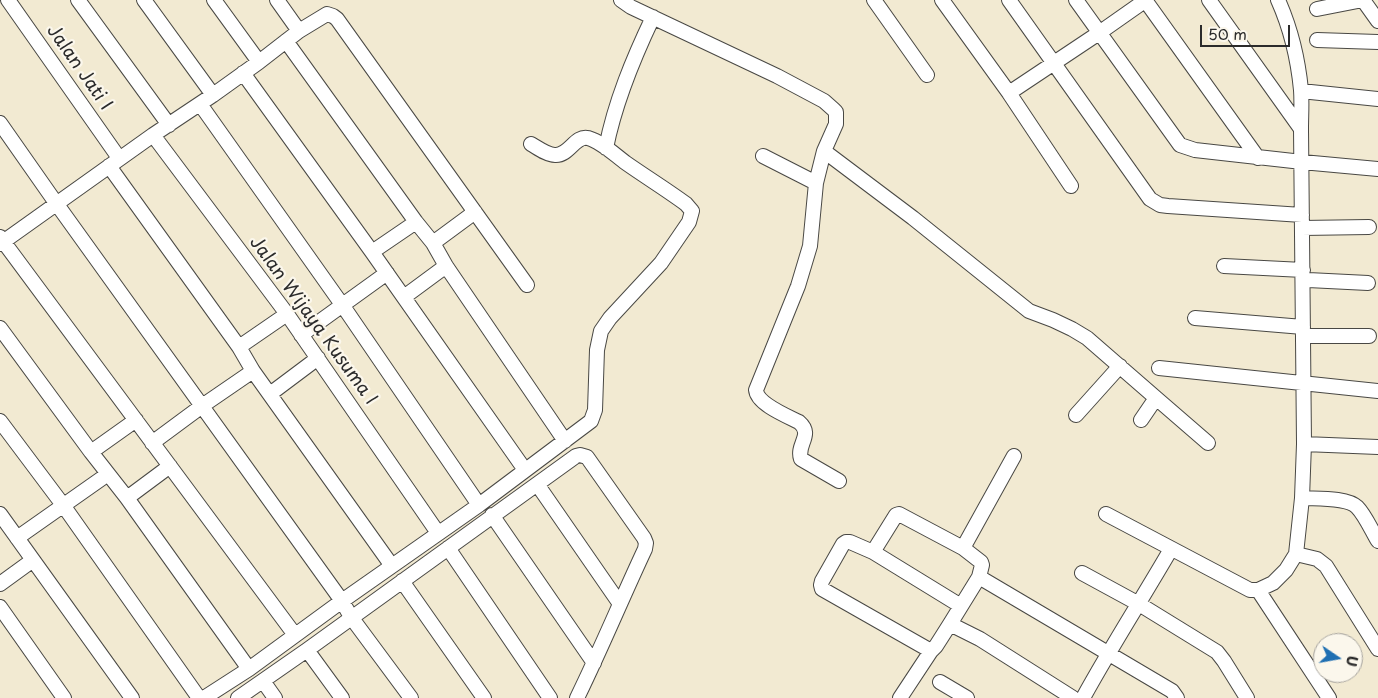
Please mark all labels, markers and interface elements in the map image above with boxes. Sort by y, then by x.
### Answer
scale bar [1203,15,1293,47]
street label: Jalan Jati I [42,21,116,115]
text: 50 m [1208,22,1247,45]
street label: Jalan Wijaya Kusuma I [245,233,381,409]
north arrow [1313,633,1363,683]
text: U [1341,654,1364,668]

